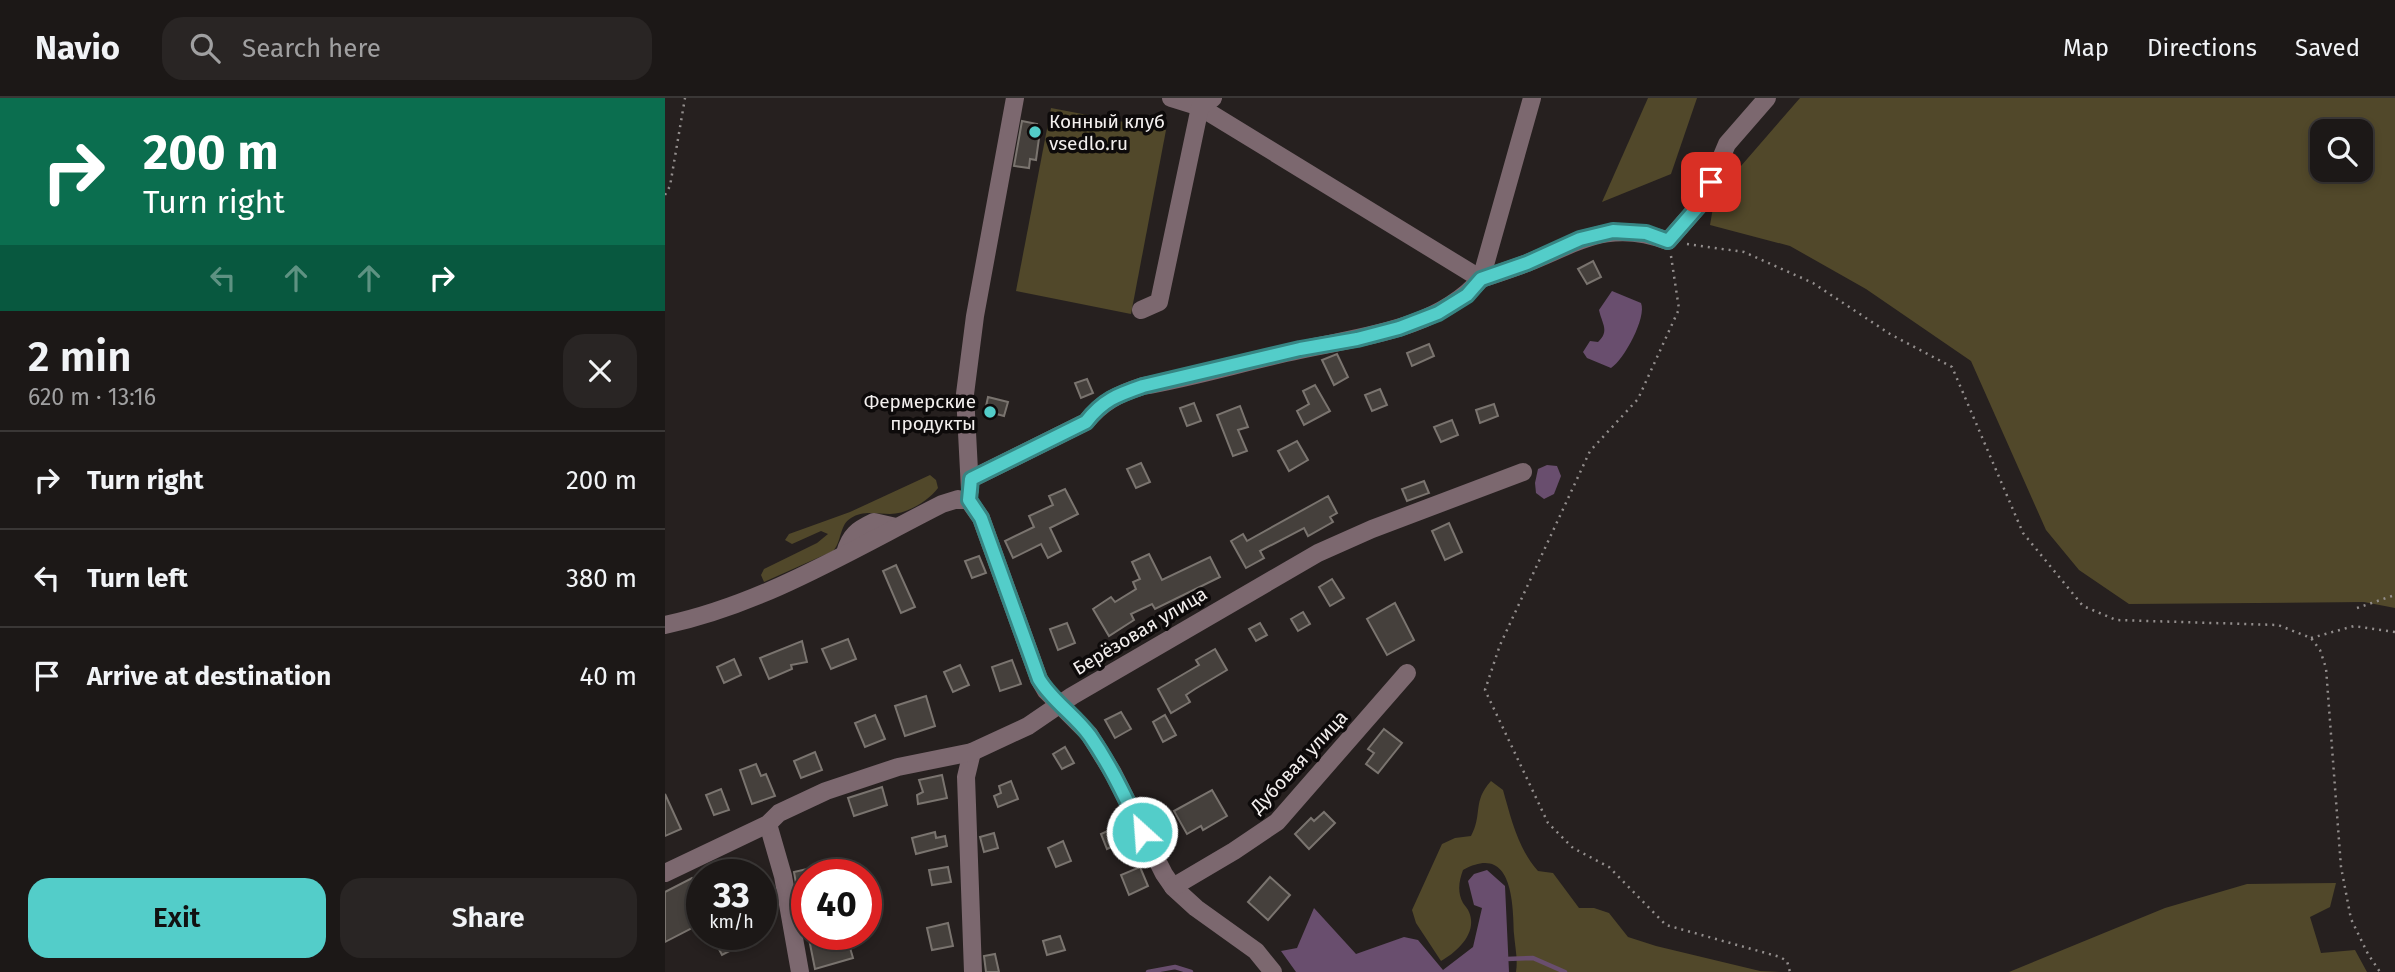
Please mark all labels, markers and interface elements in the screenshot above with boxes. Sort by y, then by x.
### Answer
search box [162,17,652,80]
text: Navio [35,28,120,68]
icon: search [186,29,224,67]
text: Search here [242,33,381,64]
text: Map [2063,34,2109,62]
text: Directions [2147,34,2257,62]
text: Saved [2295,34,2360,62]
place label: Конный клуб vsedlo.ru [1049,110,1165,155]
map controls [2310,119,2373,182]
button: search [2310,119,2373,182]
text: 200 m [143,123,279,182]
marker: Конный клуб vsedlo.ru [1027,124,1043,140]
icon: right [28,126,119,217]
pin [1681,152,1741,212]
icon: arrive [1692,163,1730,201]
text: Turn right [143,183,285,221]
icon: left [204,259,242,297]
icon: ahead [277,259,315,297]
icon: ahead [350,259,388,297]
icon: right [423,259,461,297]
text: 2 min [28,332,132,382]
button: close [563,334,637,408]
text: 620 m · 13:16 [28,383,156,411]
place label: Фермерские продукты [864,390,976,435]
marker: Фермерские продукты [982,404,998,420]
icon: right [28,461,66,499]
text: Turn right [87,465,204,496]
text: 200 m [566,465,637,496]
icon: left [28,559,66,597]
text: Turn left [87,563,188,594]
text: 380 m [566,563,637,594]
street label: Берёзовая улица [1069,582,1211,680]
icon: arrive [28,657,66,695]
text: Arrive at destination [87,661,331,692]
text: 40 m [579,661,637,692]
street label: Дубовая улица [1245,706,1353,819]
position arrow [1105,795,1179,869]
speed limit sign: 40 [791,859,882,950]
text: 33 [713,874,750,916]
button: Exit [28,878,326,958]
button: Share [340,878,637,958]
text: km/h [709,911,754,933]

